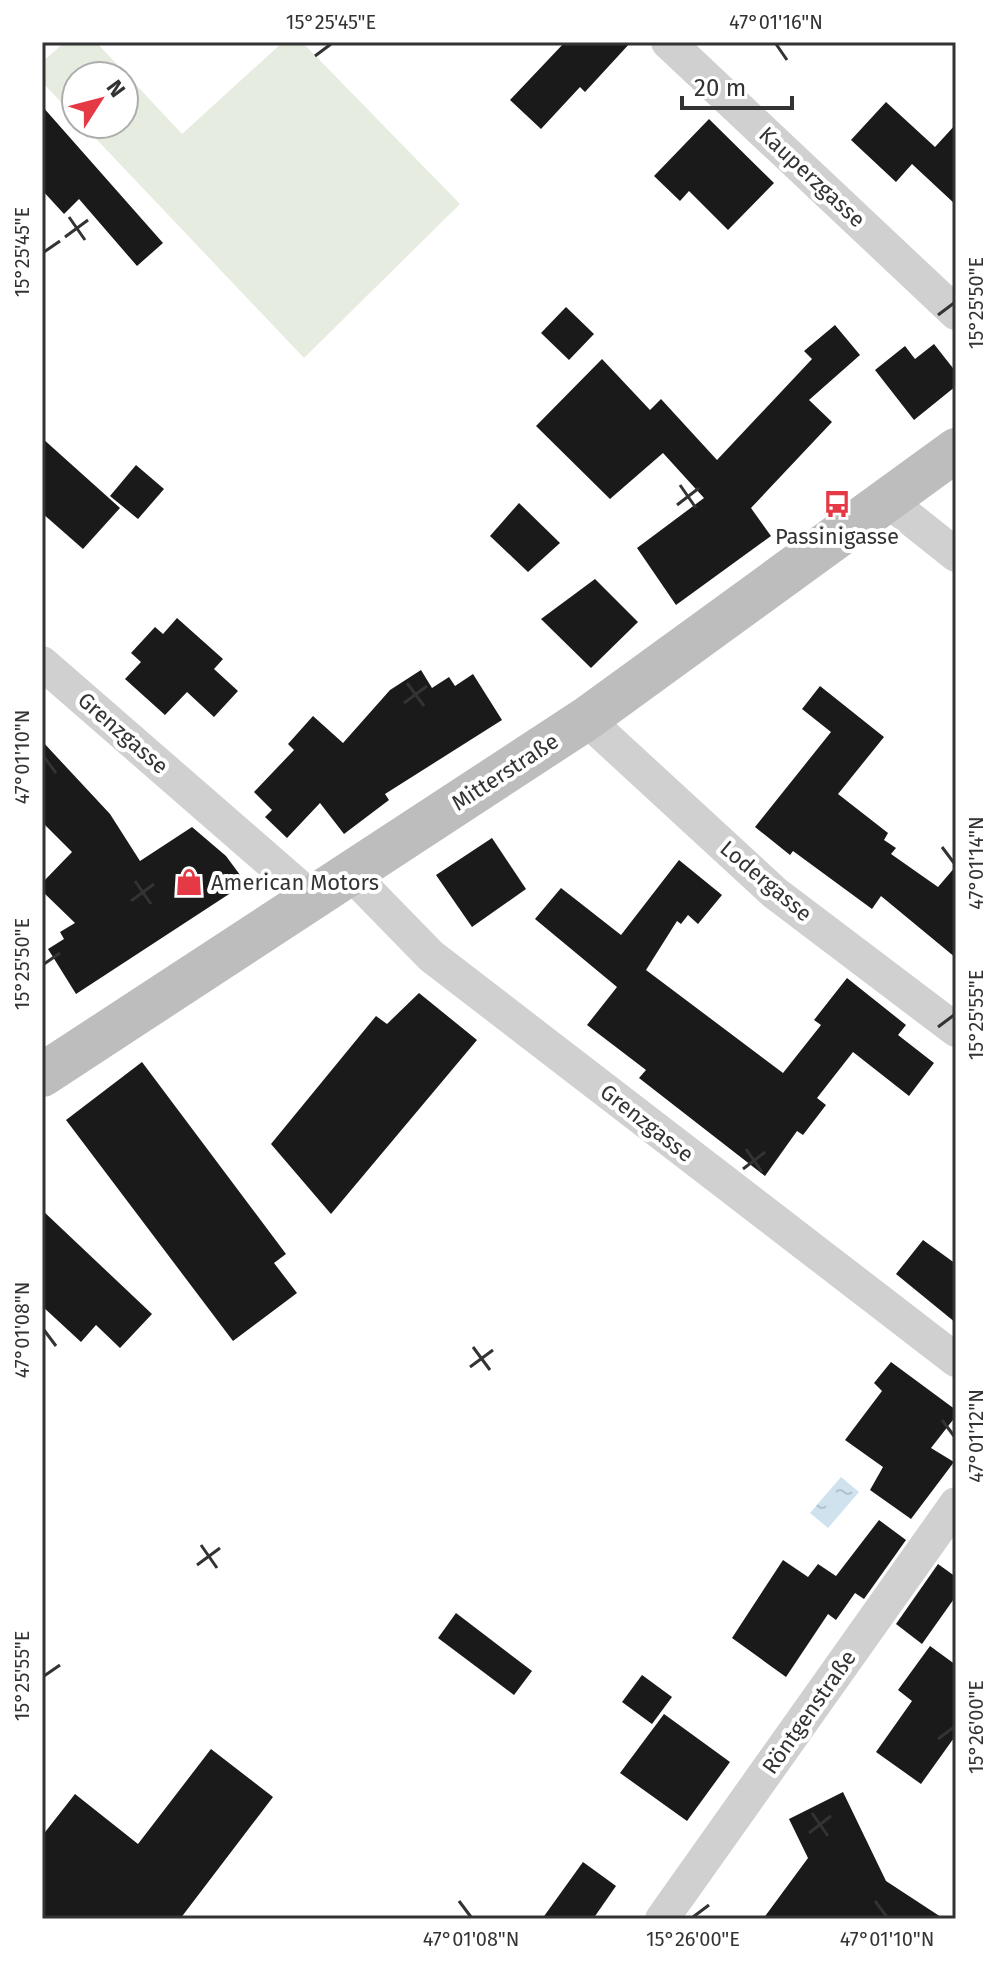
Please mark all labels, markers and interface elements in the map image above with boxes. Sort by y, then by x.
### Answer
text: 15°25'45"E [286,10,376,34]
text: 47°01'16"N [729,10,823,34]
north arrow [60,60,140,140]
scale bar [682,60,792,110]
text: 20 m [694,74,746,102]
text: N [101,75,131,102]
street label: Kauperzgasse [753,121,871,233]
text: 15°25'45"E [10,207,34,297]
text: 15°25'50"E [964,257,988,349]
bus stop icon: Passinigasse [822,489,852,519]
place label: Passinigasse [775,523,899,550]
street label: Grenzgasse [72,686,174,780]
text: 47°01'10"N [10,710,34,804]
street label: Mitterstraße [447,727,563,817]
text: 47°01'14"N [964,816,988,910]
street label: Lodergasse [715,835,817,927]
shop icon: American Motors [174,867,204,897]
place label: American Motors [211,869,379,896]
text: 15°25'50"E [10,918,34,1010]
text: 15°25'55"E [964,970,988,1060]
street label: Grenzgasse [595,1078,699,1168]
text: 47°01'08"N [10,1282,34,1378]
text: 47°01'12"N [964,1389,988,1483]
text: 15°25'55"E [10,1631,34,1721]
street label: Röntgenstraße [756,1645,862,1779]
text: 15°26'00"E [964,1680,988,1774]
text: 47°01'08"N [423,1927,519,1951]
text: 15°26'00"E [646,1927,740,1951]
text: 47°01'10"N [840,1927,934,1951]

